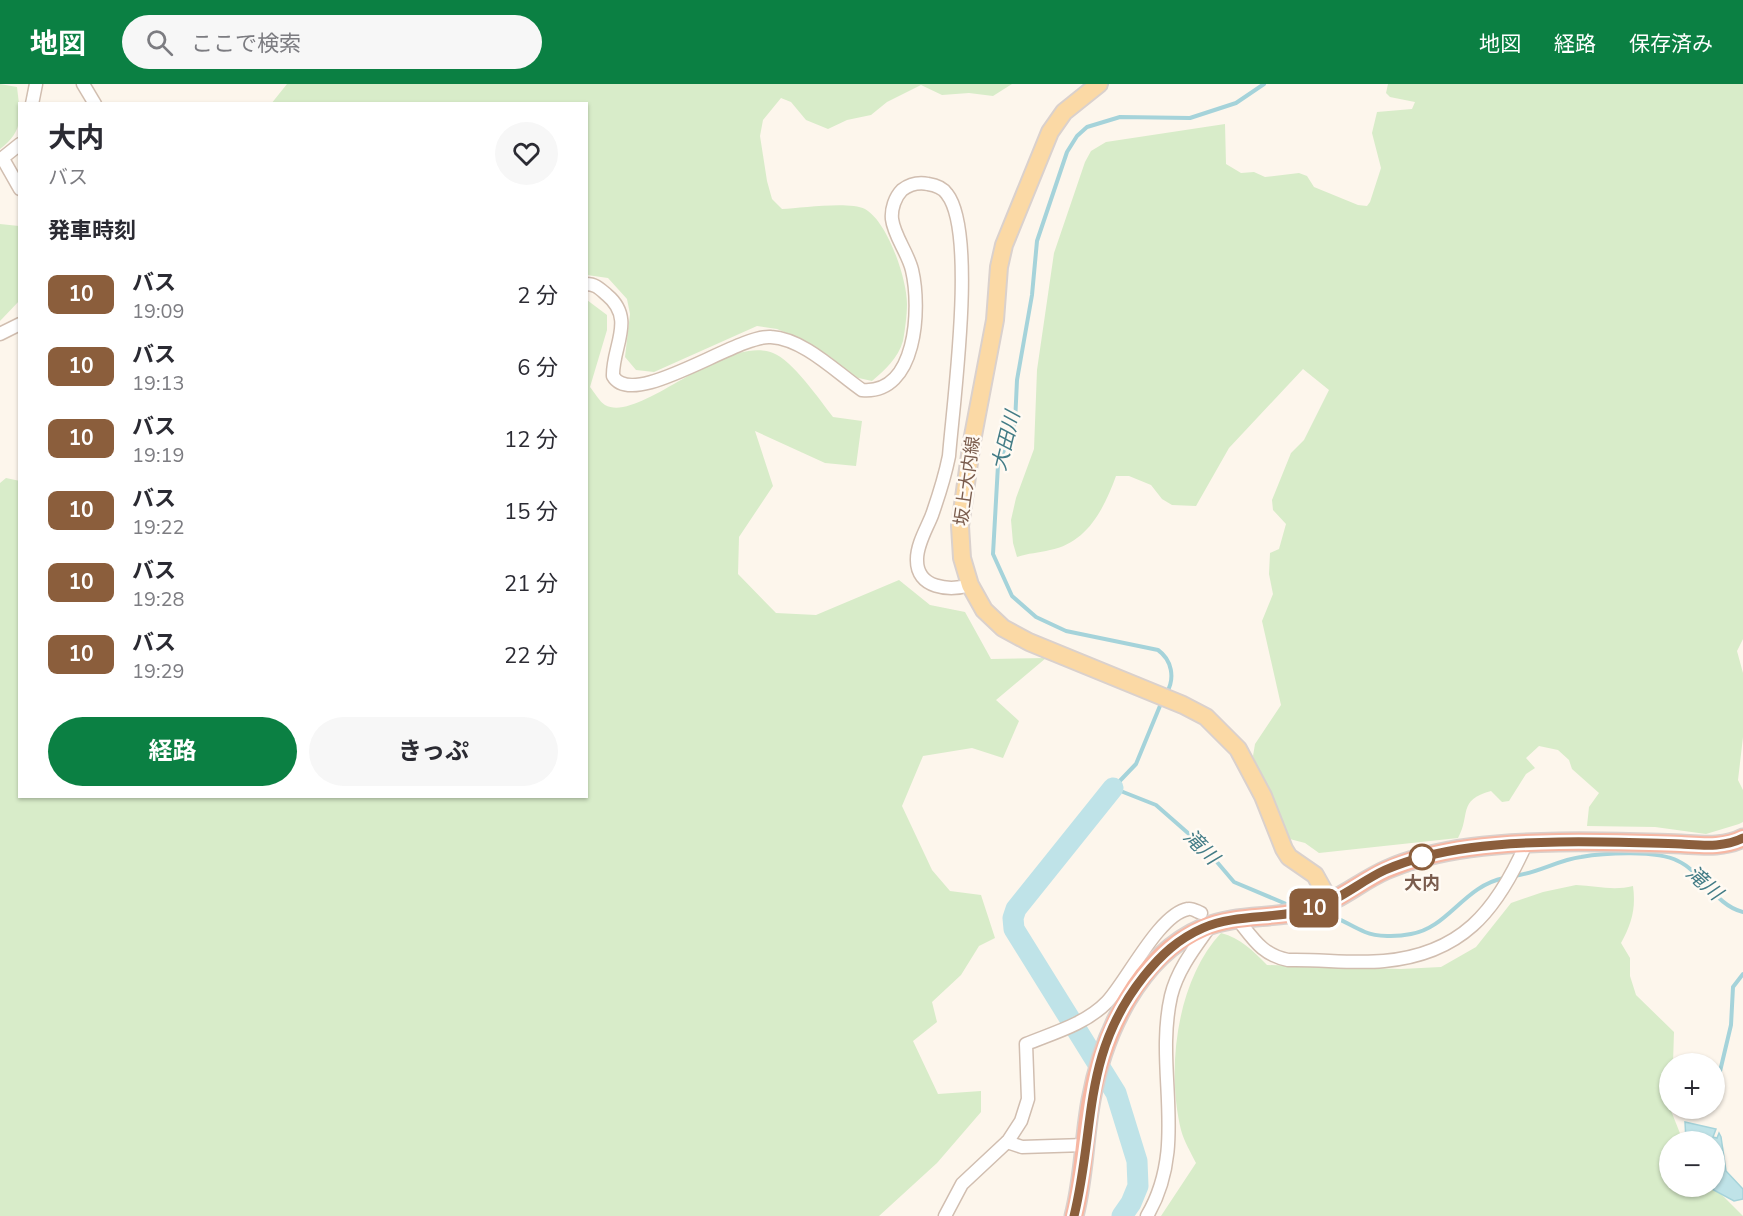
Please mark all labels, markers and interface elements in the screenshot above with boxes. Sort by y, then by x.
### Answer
search box [122,15,542,69]
text: 地図 [30,25,86,63]
icon: search [143,26,176,59]
text: ここで検索 [191,29,301,59]
text: 地図 [1479,30,1521,58]
text: 経路 [1554,30,1596,58]
text: 保存済み [1629,30,1713,58]
text: 大内 [48,119,104,157]
button: heart [495,122,558,185]
text: バス [48,164,88,191]
text: 発車時刻 [48,216,136,246]
text: バス [132,268,176,298]
text: 10 [68,280,94,308]
text: 2 分 [517,281,558,311]
text: 19:09 [132,298,185,325]
text: バス [132,340,176,370]
text: 10 [68,352,94,380]
text: 6 分 [517,353,558,383]
text: 19:13 [132,370,185,397]
water label: 大田川 [986,407,1027,473]
text: バス [132,412,176,442]
text: 10 [68,424,94,452]
text: 12 分 [504,425,558,455]
street label: 坂上大内線 [949,435,985,527]
text: 19:19 [132,442,185,469]
text: バス [132,484,176,514]
text: 10 [68,496,94,524]
text: 15 分 [504,497,558,527]
text: 19:22 [132,514,185,541]
text: バス [132,556,176,586]
text: 10 [68,568,94,596]
text: 21 分 [504,569,558,599]
text: 19:28 [132,586,185,613]
text: バス [132,628,176,658]
text: 10 [68,640,94,668]
text: 22 分 [504,641,558,671]
text: 19:29 [132,658,185,685]
button: 経路 [48,717,297,786]
button: きっぷ [309,717,558,786]
water label: 滝川 [1177,823,1226,872]
marker: 大内 [1409,844,1435,870]
water label: 滝川 [1680,860,1729,908]
place label: 大内 [1404,871,1440,895]
line badge: 10 [1287,888,1341,928]
text: 10 [1301,894,1327,922]
map controls [1659,1053,1725,1197]
button: + [1659,1053,1725,1119]
button: − [1659,1131,1725,1197]

